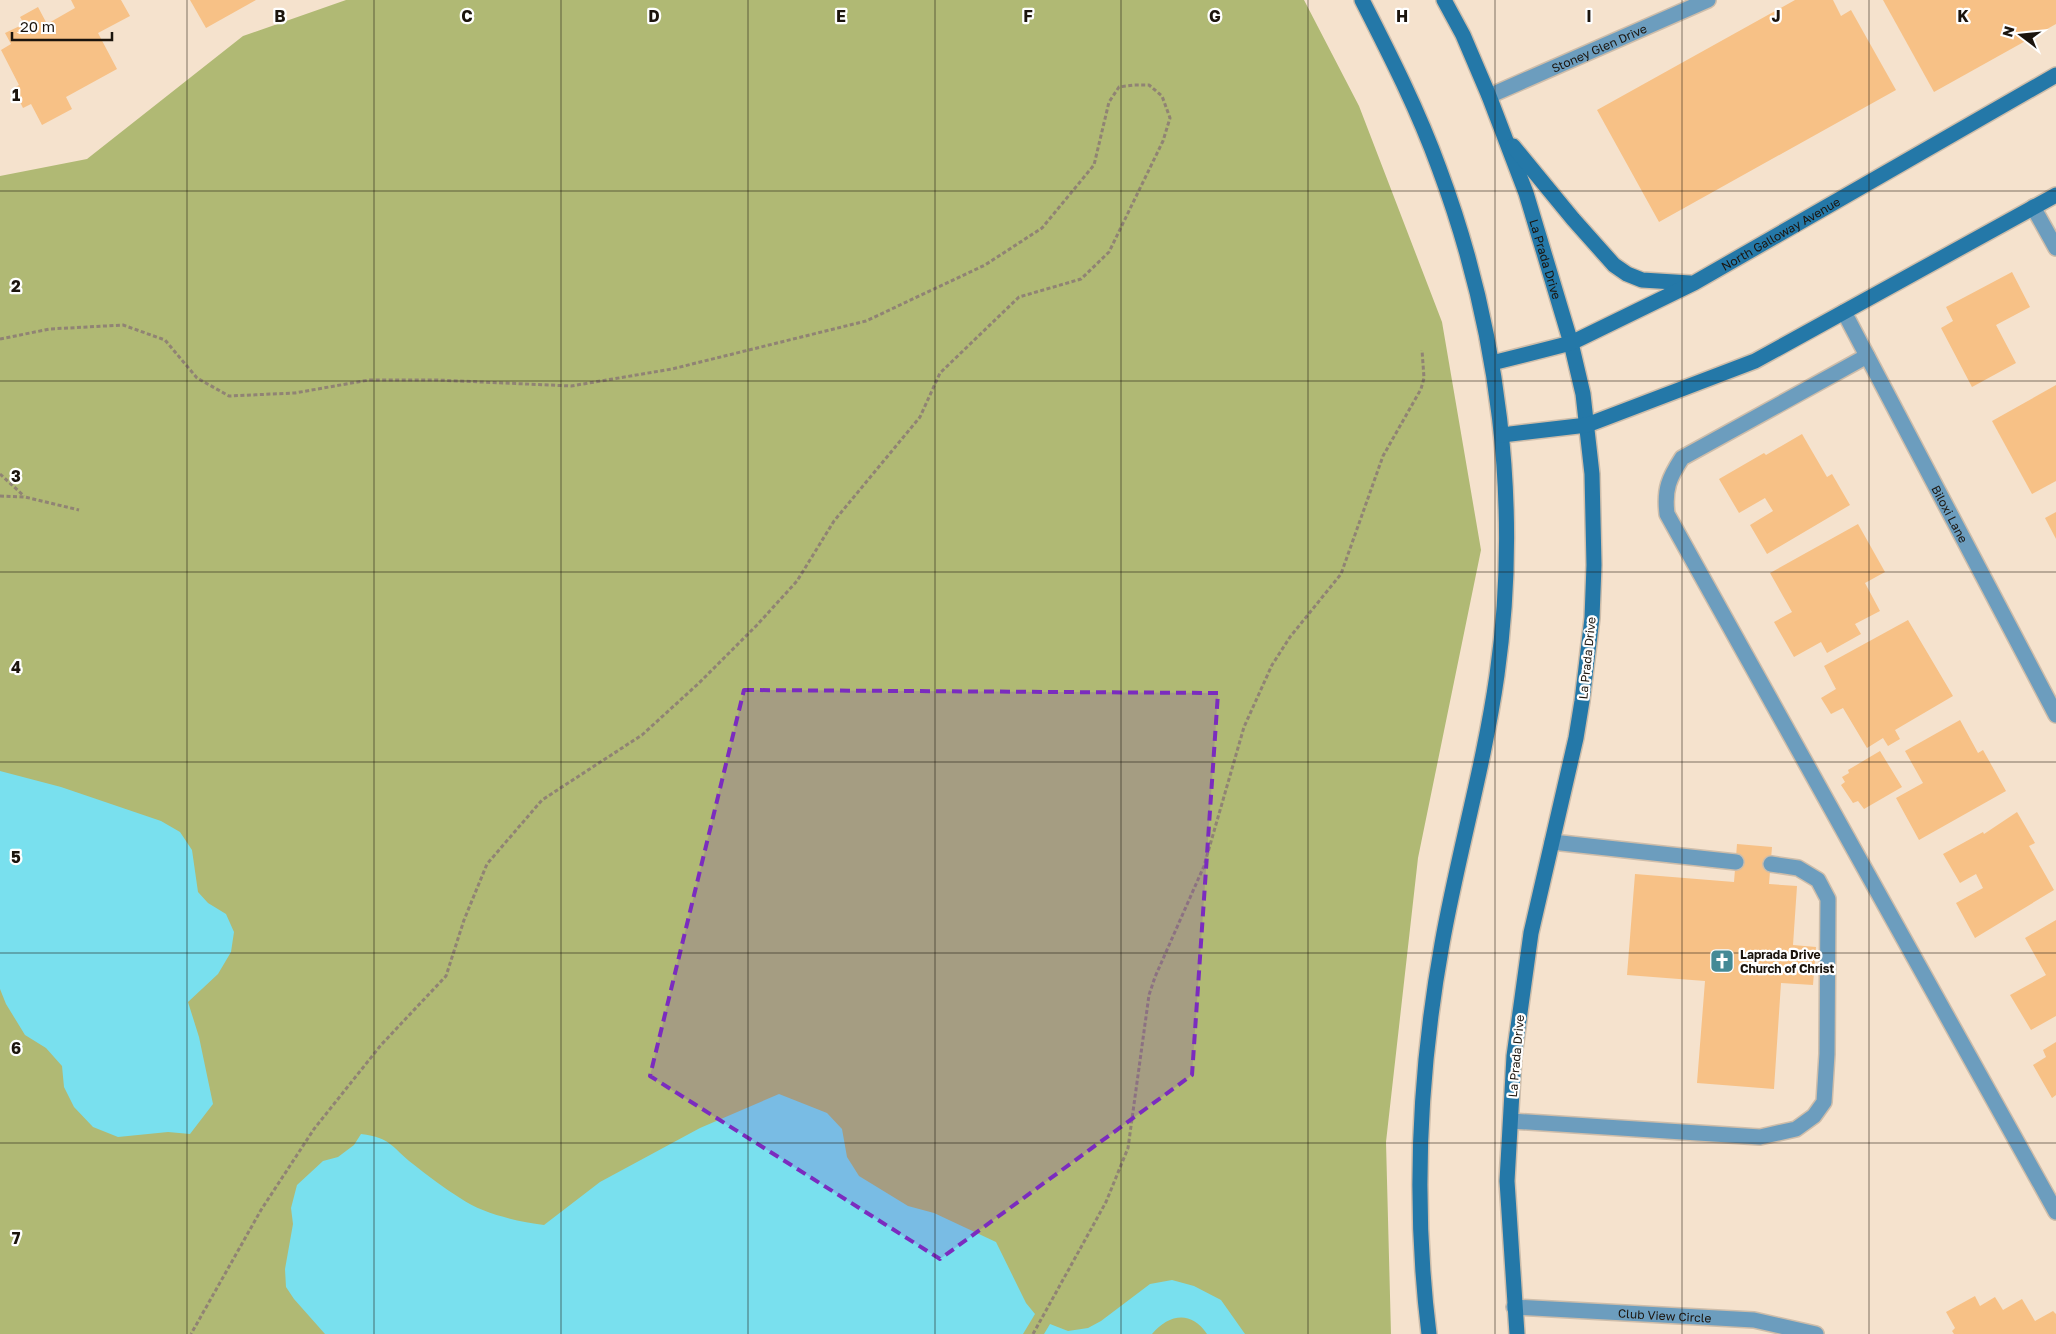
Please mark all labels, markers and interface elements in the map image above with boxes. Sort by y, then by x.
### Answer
text: B [274,6,286,26]
text: C [461,6,473,26]
text: D [648,6,660,26]
text: E [836,6,846,26]
text: F [1023,6,1033,26]
text: G [1209,6,1221,26]
text: H [1396,6,1408,26]
text: I [1586,6,1592,26]
text: J [1771,6,1781,26]
text: K [1957,6,1969,26]
scale bar [12,10,112,42]
north arrow [1996,10,2046,60]
text: 20 m [20,17,55,35]
street label: Stoney Glen Drive [1549,20,1649,75]
text: N [1998,24,2018,39]
text: 1 [12,85,20,105]
street label: North Galloway Avenue [1718,193,1843,273]
street label: La Prada Drive [1527,217,1565,301]
text: 2 [11,276,21,296]
text: 3 [11,466,21,486]
street label: Biloxi Lane [1929,482,1971,545]
street label: La Prada Drive [1575,616,1599,700]
text: 4 [11,657,21,677]
text: 5 [11,847,21,867]
place label: Laprada Drive Church of Christ [1740,947,1835,976]
church icon: Laprada Drive Church of Christ [1709,948,1735,974]
street label: La Prada Drive [1505,1014,1527,1098]
text: 6 [11,1038,21,1058]
text: 7 [12,1228,21,1248]
street label: Club View Circle [1618,1305,1712,1325]

